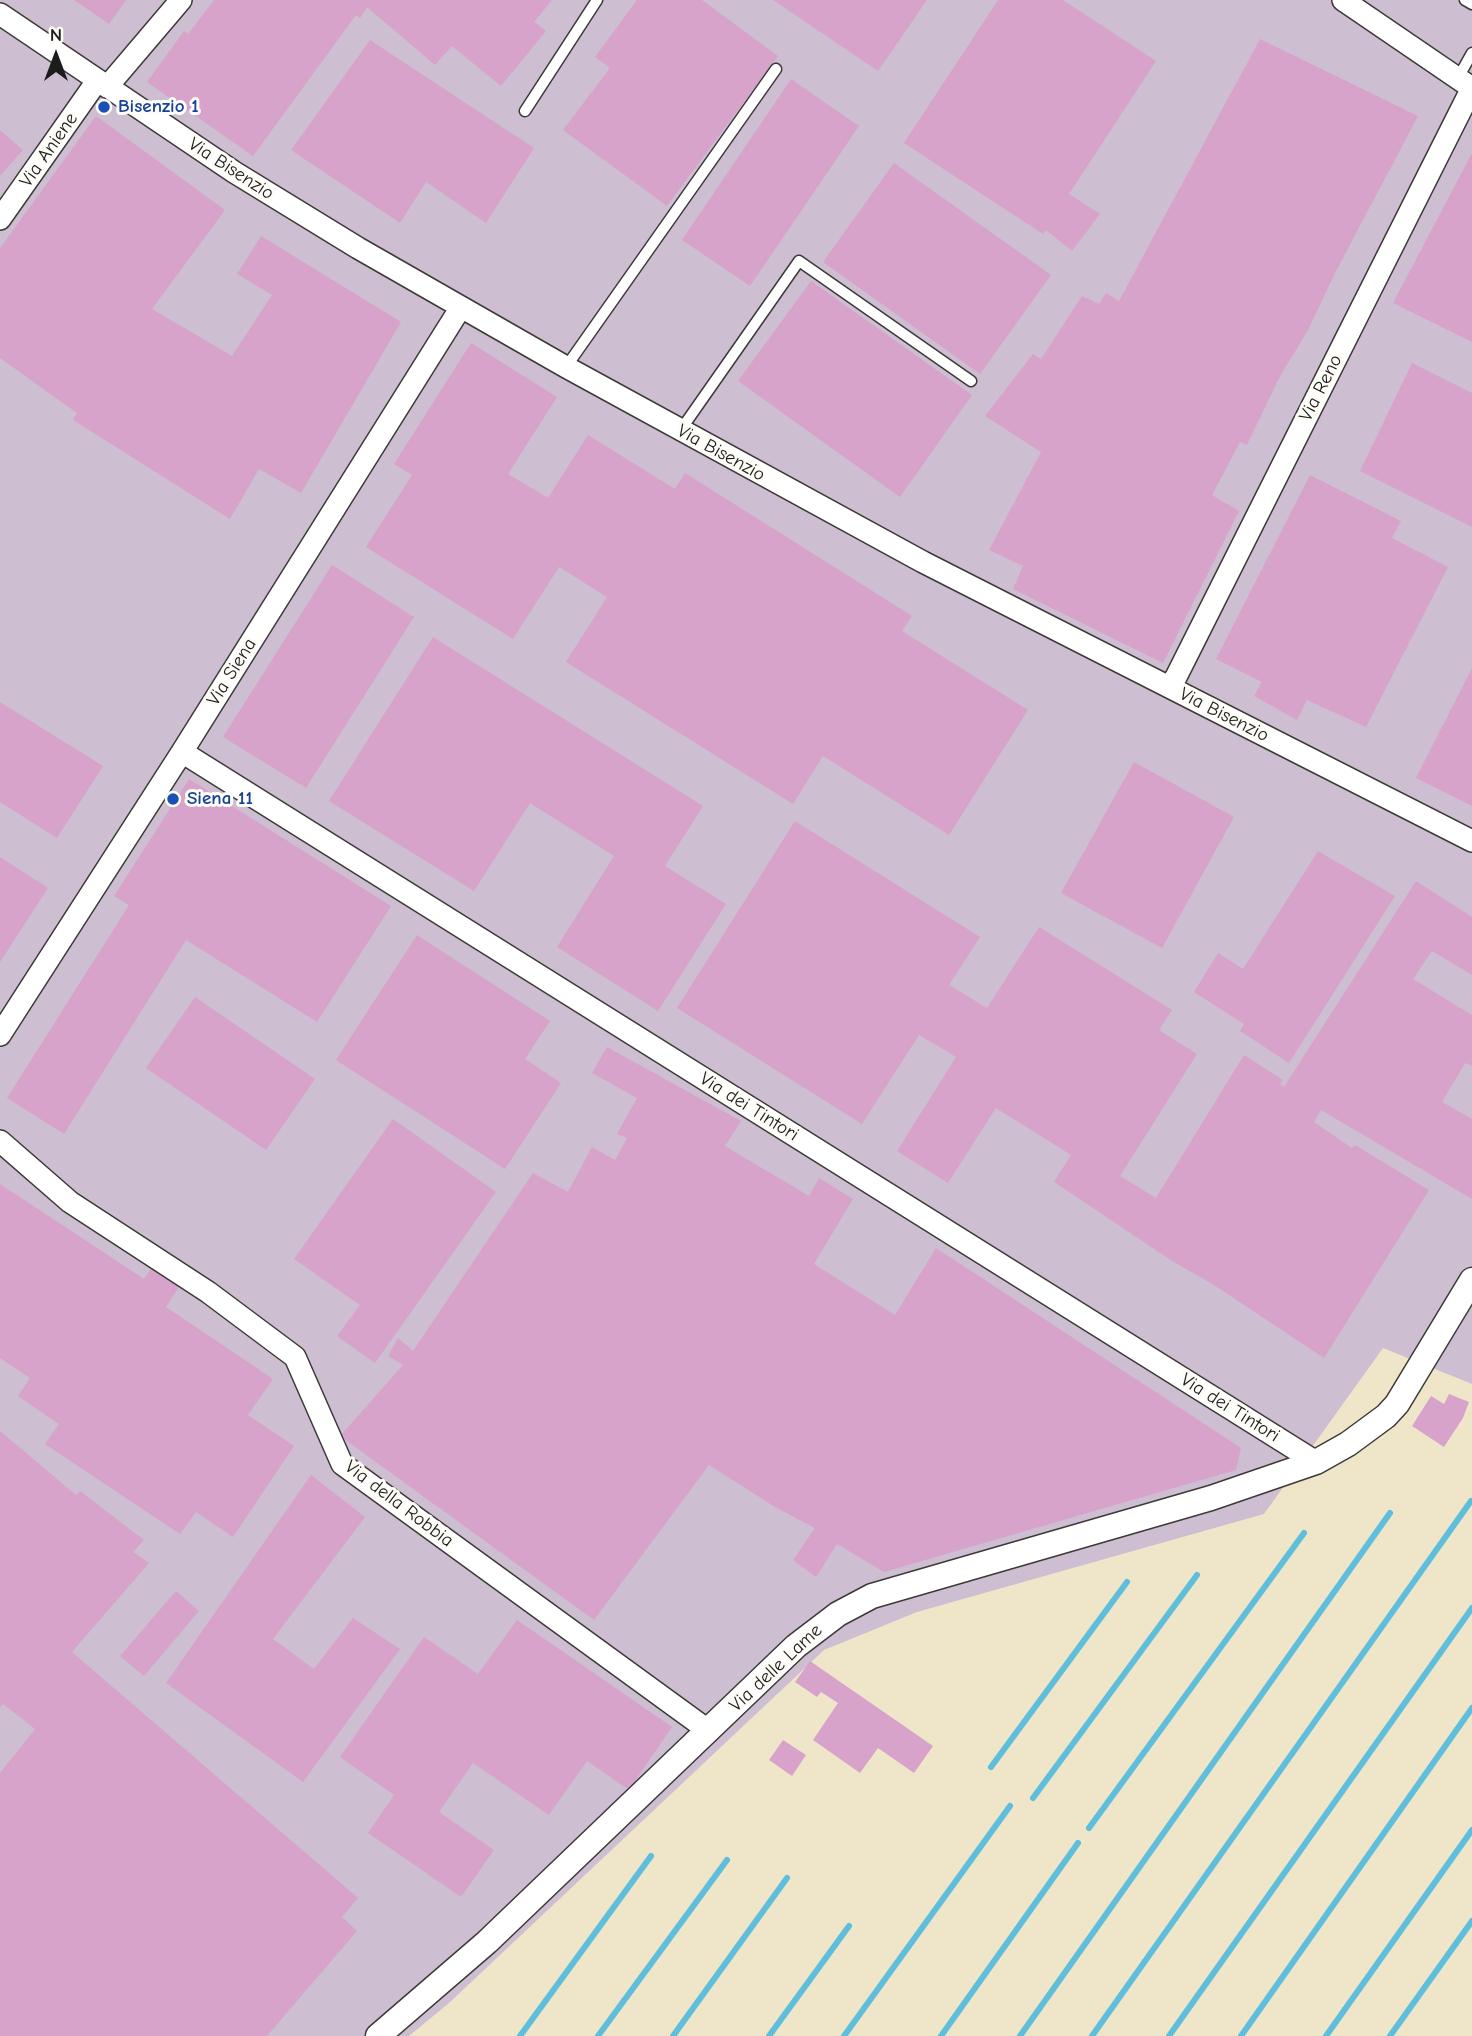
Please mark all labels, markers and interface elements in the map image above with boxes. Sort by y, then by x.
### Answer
north arrow [21,21,91,91]
text: N [50,24,62,46]
place label: Bisenzio 1 [118,96,199,118]
marker: Bisenzio 1 [96,99,112,115]
street label: Via Aniene [15,108,83,192]
street label: Via Bisenzio [184,133,278,205]
street label: Via Reno [1295,351,1347,425]
street label: Via Bisenzio [673,419,769,487]
street label: Via Siena [202,634,262,710]
street label: Via Bisenzio [1176,683,1272,747]
place label: Siena 11 [187,788,253,810]
marker: Siena 11 [165,791,181,807]
street label: Via dei Tintori [695,1068,803,1146]
street label: Via dei Tintori [1176,1369,1284,1447]
street label: Via della Robbia [340,1456,458,1552]
street label: Via delle Lame [725,1619,827,1717]

